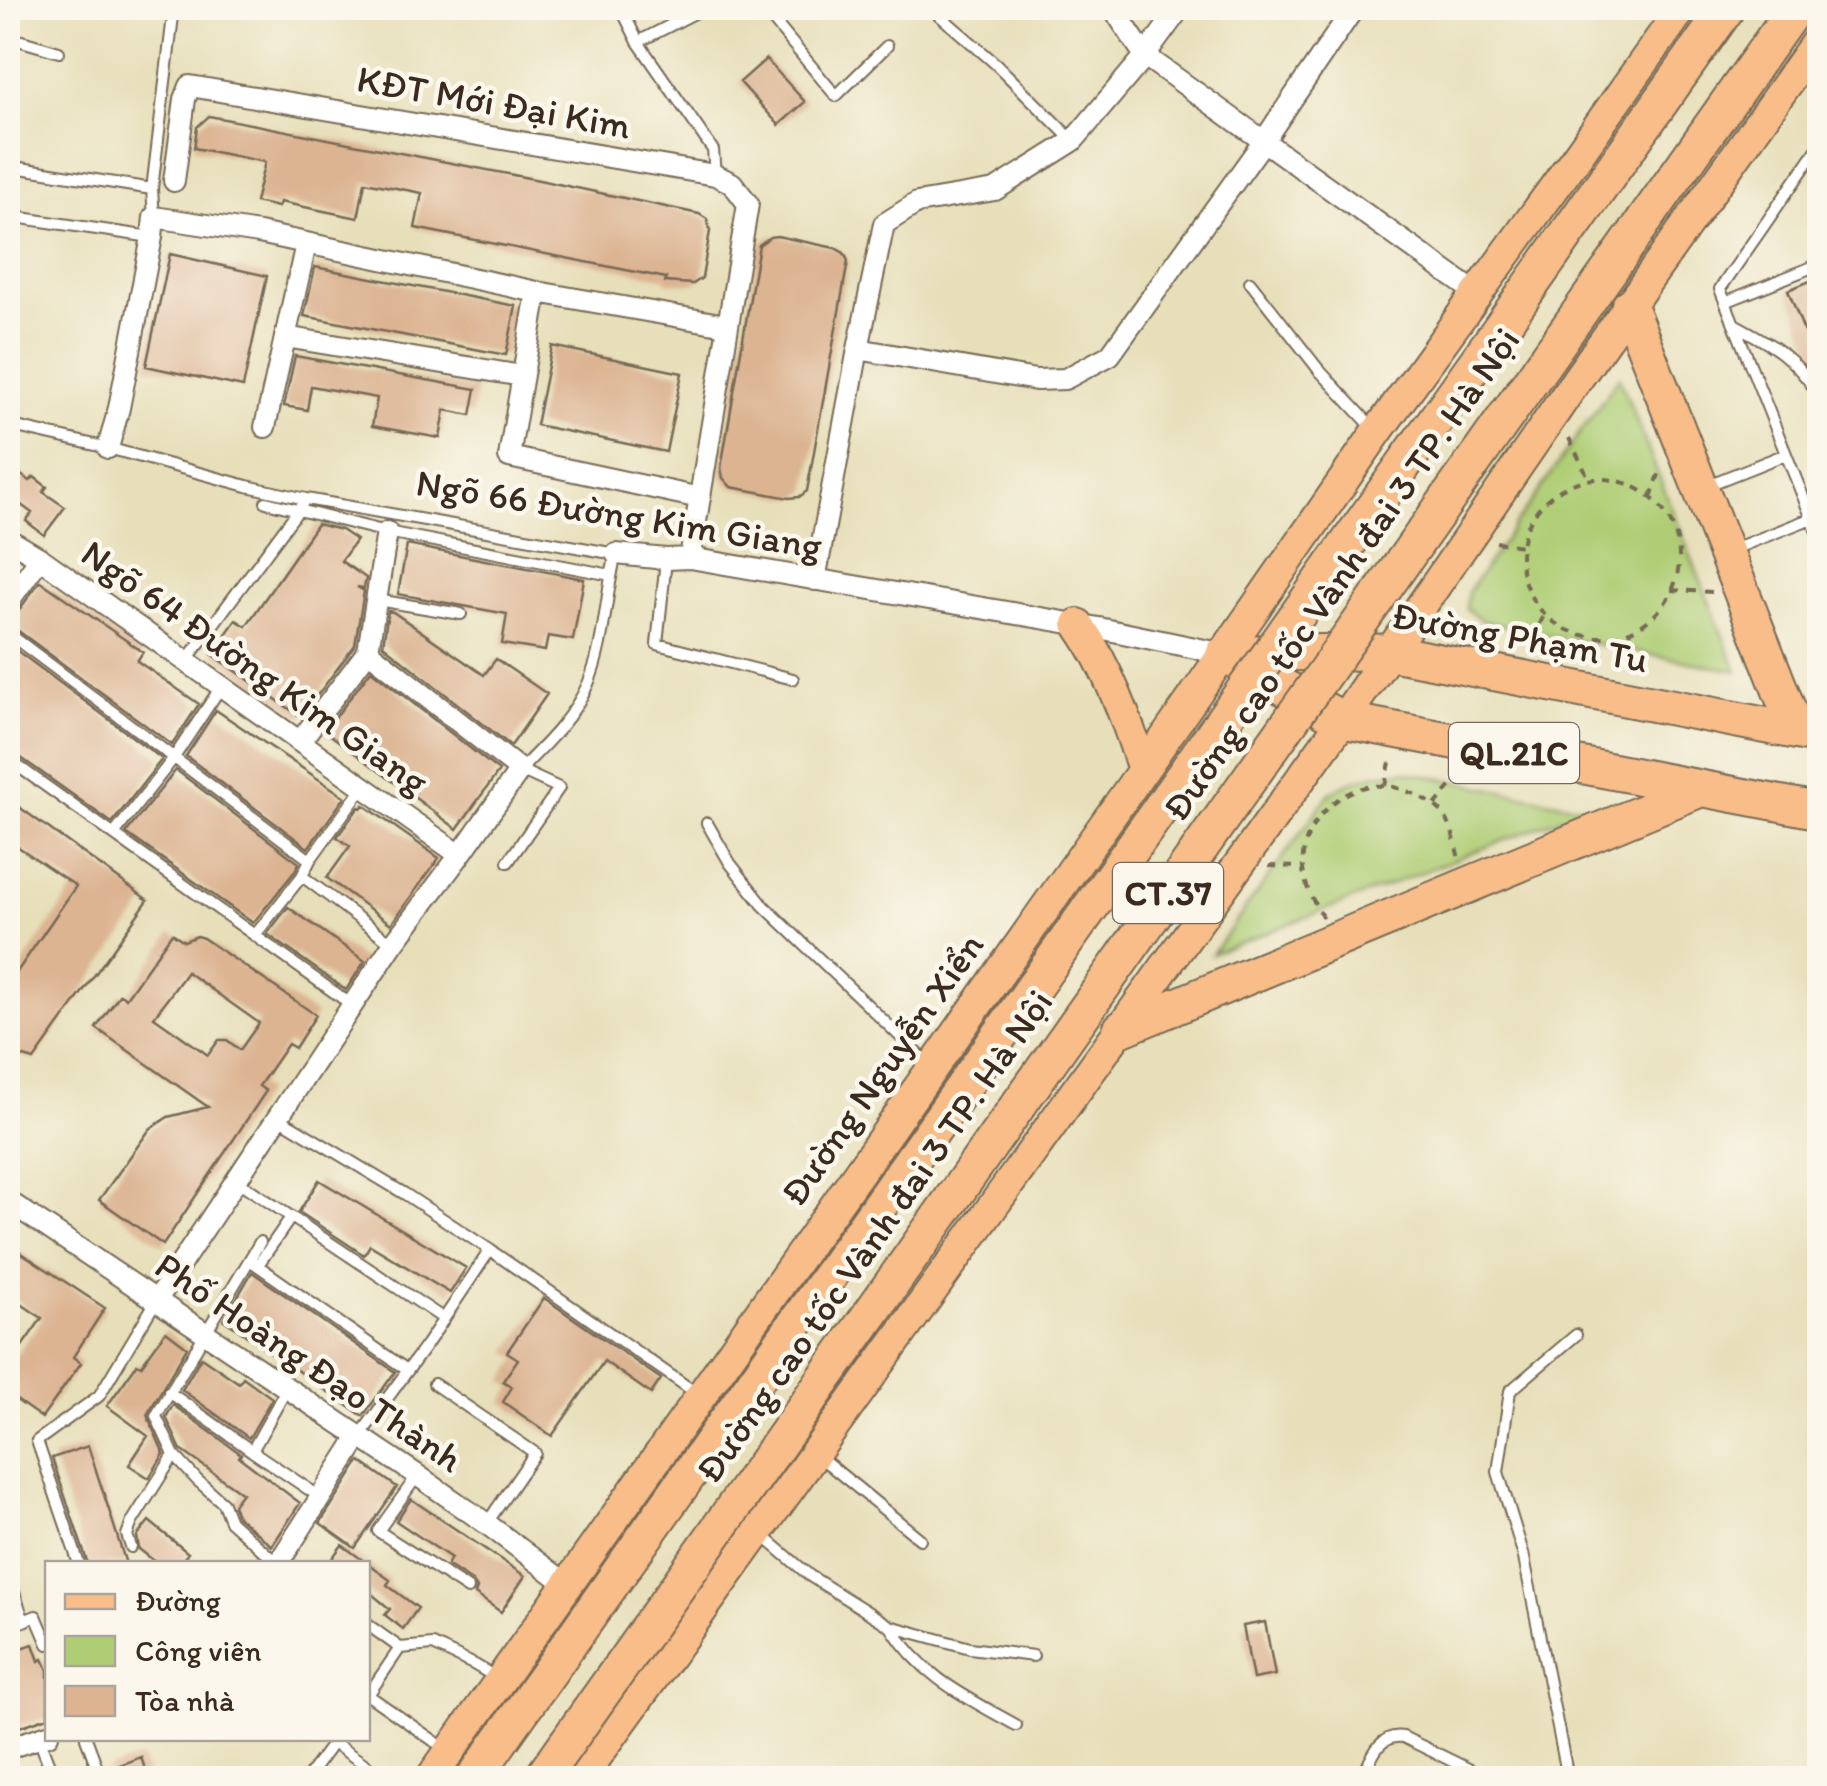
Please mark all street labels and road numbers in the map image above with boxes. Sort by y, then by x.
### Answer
street label: KĐT Mới Đại Kim [353,55,635,149]
street label: Đường cao tốc Vành đai 3 TP. Hà Nội [1153,319,1529,829]
street label: Ngõ 66 Đường Kim Giang [413,459,826,569]
street label: Ngõ 64 Đường Kim Giang [73,530,438,805]
street label: Đường Phạm Tu [1389,592,1651,682]
road number: QL.21C [1449,723,1579,783]
road number: CT.37 [1113,863,1223,923]
street label: Đường Nguyễn Xiển [771,924,993,1214]
street label: Đường cao tốc Vành đai 3 TP. Hà Nội [686,981,1062,1491]
street label: Phố Hoàng Đạo Thành [147,1242,471,1482]

